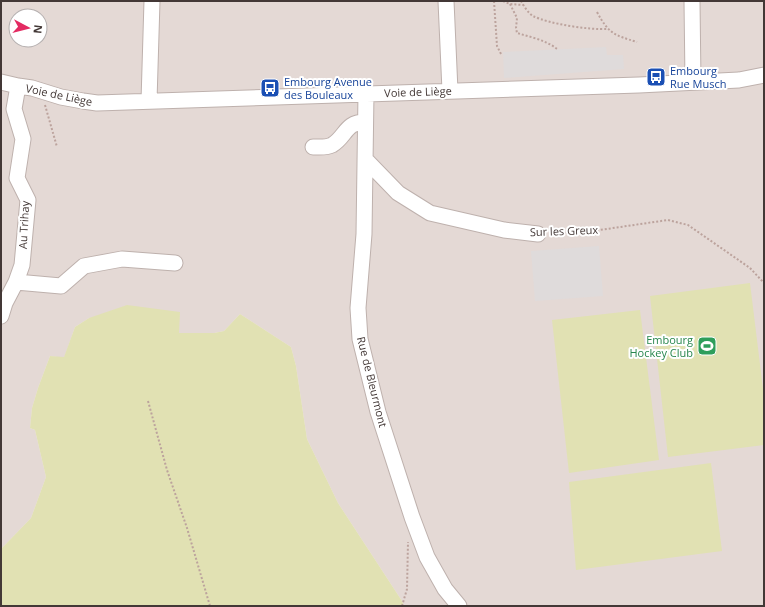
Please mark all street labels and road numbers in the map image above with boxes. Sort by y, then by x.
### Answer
street label: Voie de Liège [24,80,94,109]
street label: Voie de Liège [384,83,452,100]
street label: Au Trihay [15,200,32,249]
street label: Sur les Greux [530,222,599,239]
street label: Rue de Bleurmont [354,335,391,429]

